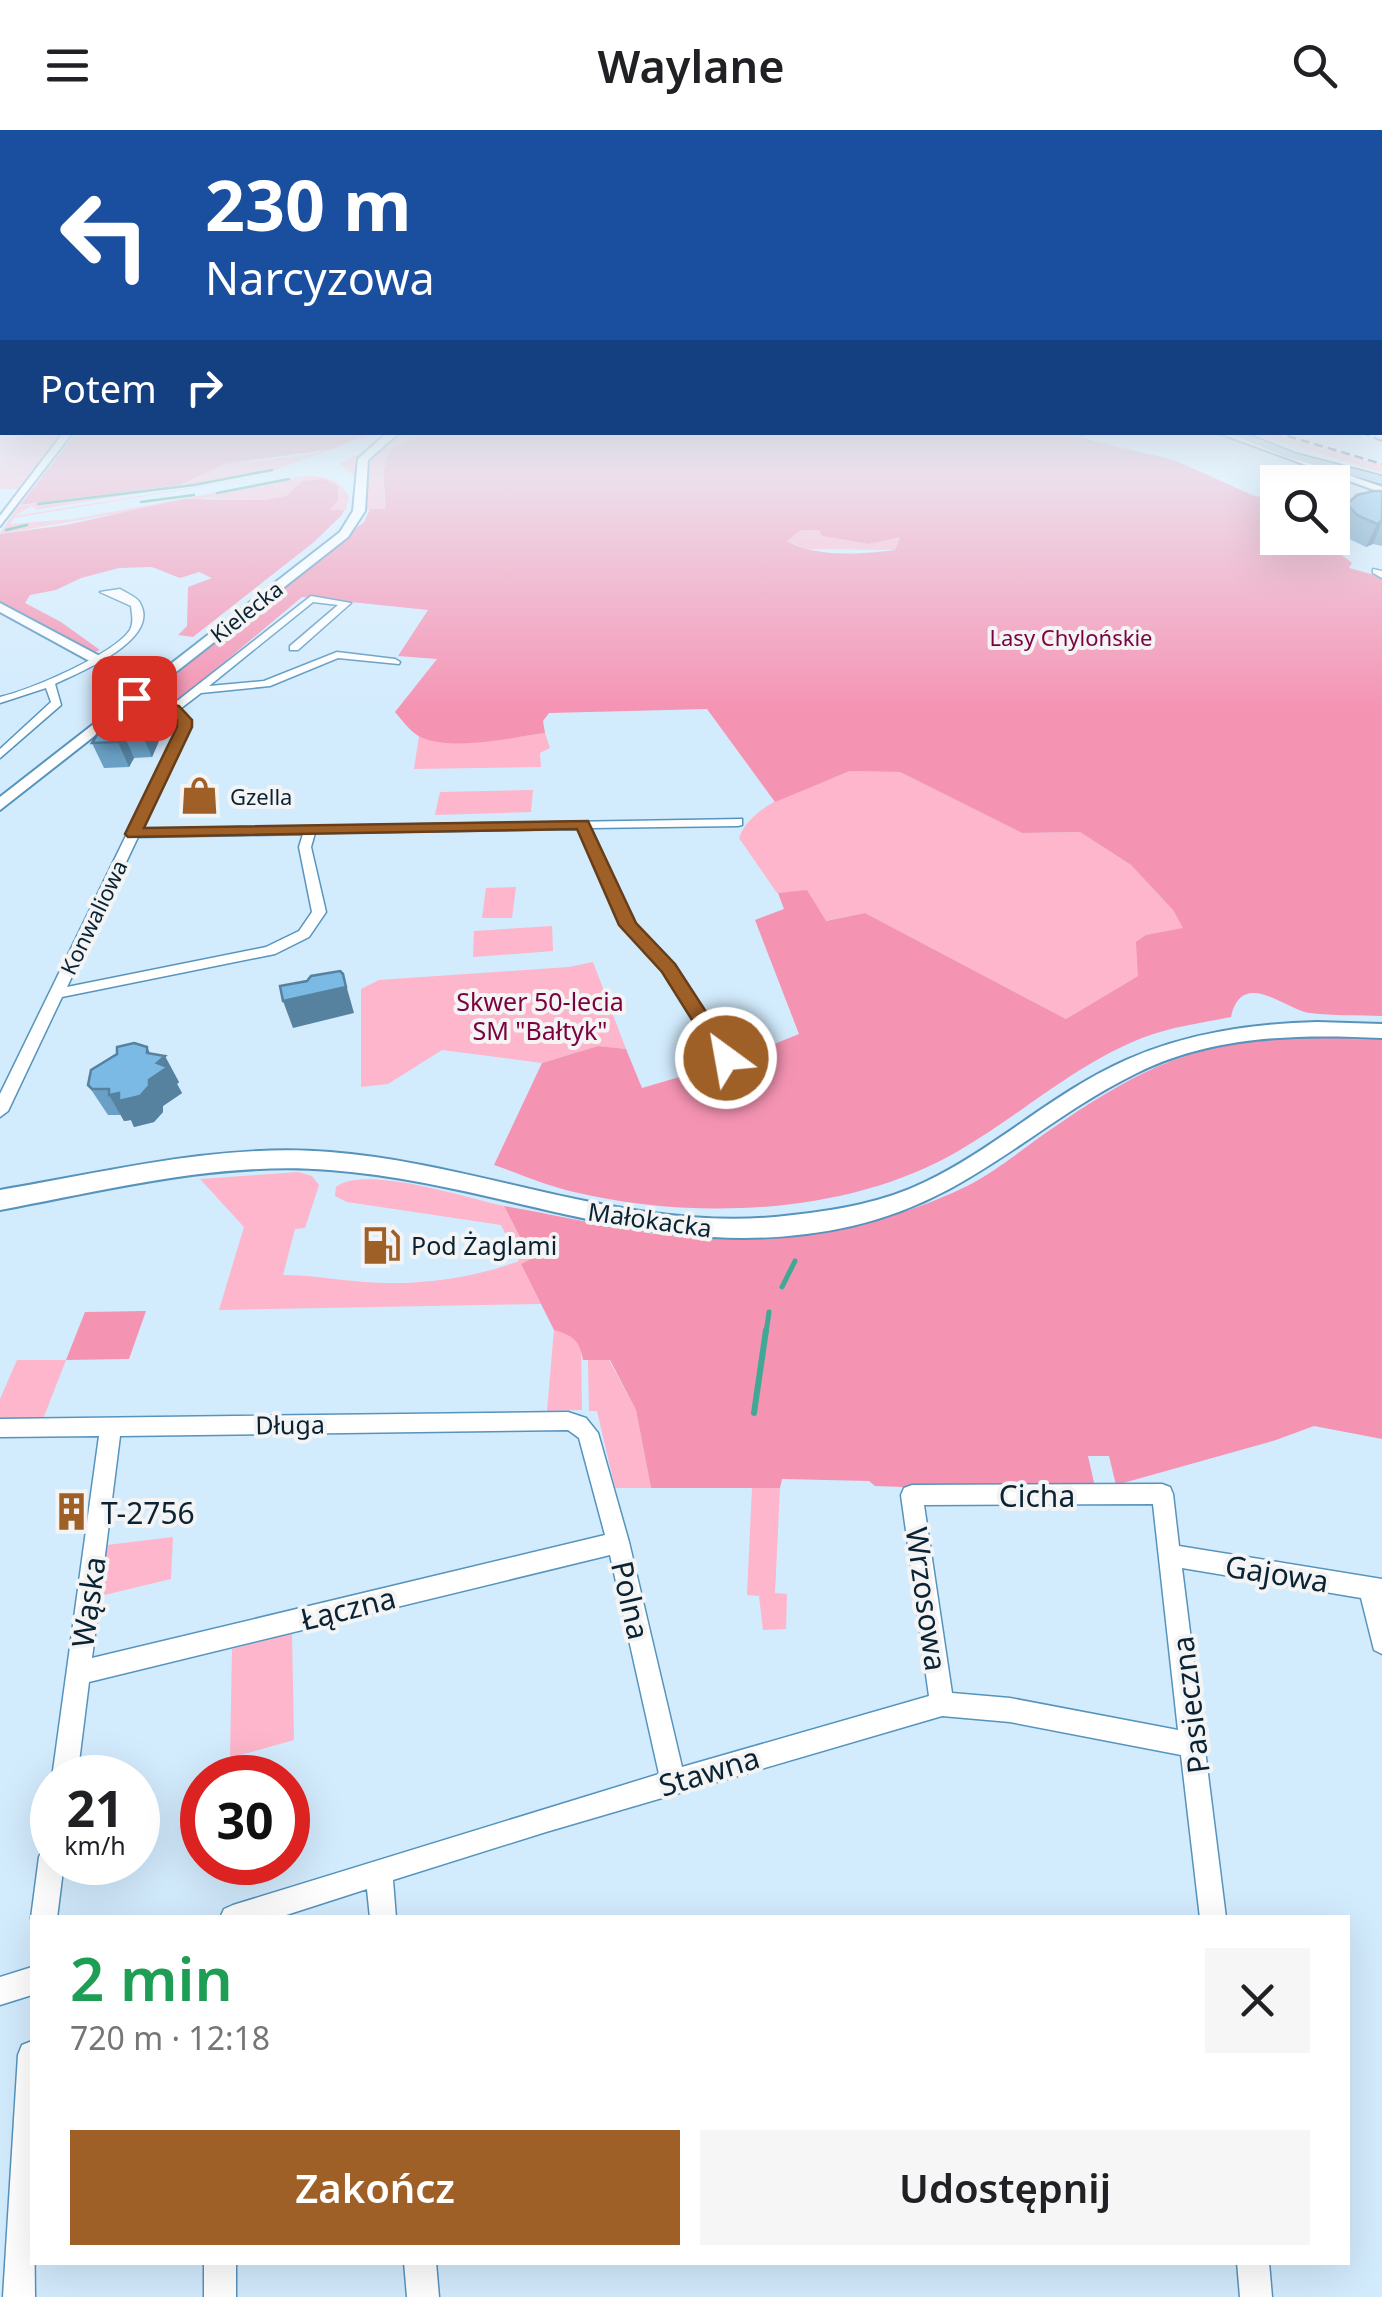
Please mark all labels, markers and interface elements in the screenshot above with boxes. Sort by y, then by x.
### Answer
text: Waylane [597,35,785,96]
icon: menu [40,38,95,93]
icon: search [1287,38,1342,93]
text: 230 m [205,156,412,252]
icon: left [40,170,170,300]
text: Narcyzowa [205,247,435,308]
icon: right [177,360,232,415]
text: Potem [40,362,157,414]
map controls [1260,465,1350,555]
button: search [1260,465,1350,555]
street label: Kielecka [203,573,289,649]
park label: Lasy Chylońskie [989,622,1153,652]
pin [92,656,177,741]
icon: arrive [107,671,162,726]
shop icon: Gzella [179,775,221,817]
place label: Gzella [230,781,292,811]
street label: Konwaliowa [52,855,134,979]
park label: Skwer 50-lecia SM "Bałtyk" [456,984,624,1047]
position arrow [674,1006,778,1110]
street label: Małokacka [586,1193,714,1245]
fuel station icon: Pod Żaglami [360,1224,402,1266]
place label: Pod Żaglami [411,1228,557,1262]
street label: Długa [255,1406,325,1442]
street label: Cicha [999,1475,1075,1516]
building icon: T-2756 [50,1491,92,1533]
place label: T-2756 [101,1492,195,1533]
street label: Wrzosowa [897,1525,957,1673]
street label: Gajowa [1222,1545,1332,1601]
street label: Wąska [61,1554,115,1650]
street label: Polna [602,1557,660,1643]
street label: Łączna [296,1576,400,1640]
street label: Pasieczna [1161,1634,1219,1776]
street label: Stawna [654,1736,764,1806]
speed limit sign: 30 [180,1755,310,1885]
text: 21 [66,1774,124,1842]
text: km/h [64,1828,126,1862]
text: 2 min [70,1937,233,2019]
button: close [1205,1948,1310,2053]
text: 720 m · 12:18 [70,2016,270,2059]
button: Zakończ [70,2130,680,2245]
button: Udostępnij [700,2130,1310,2245]

